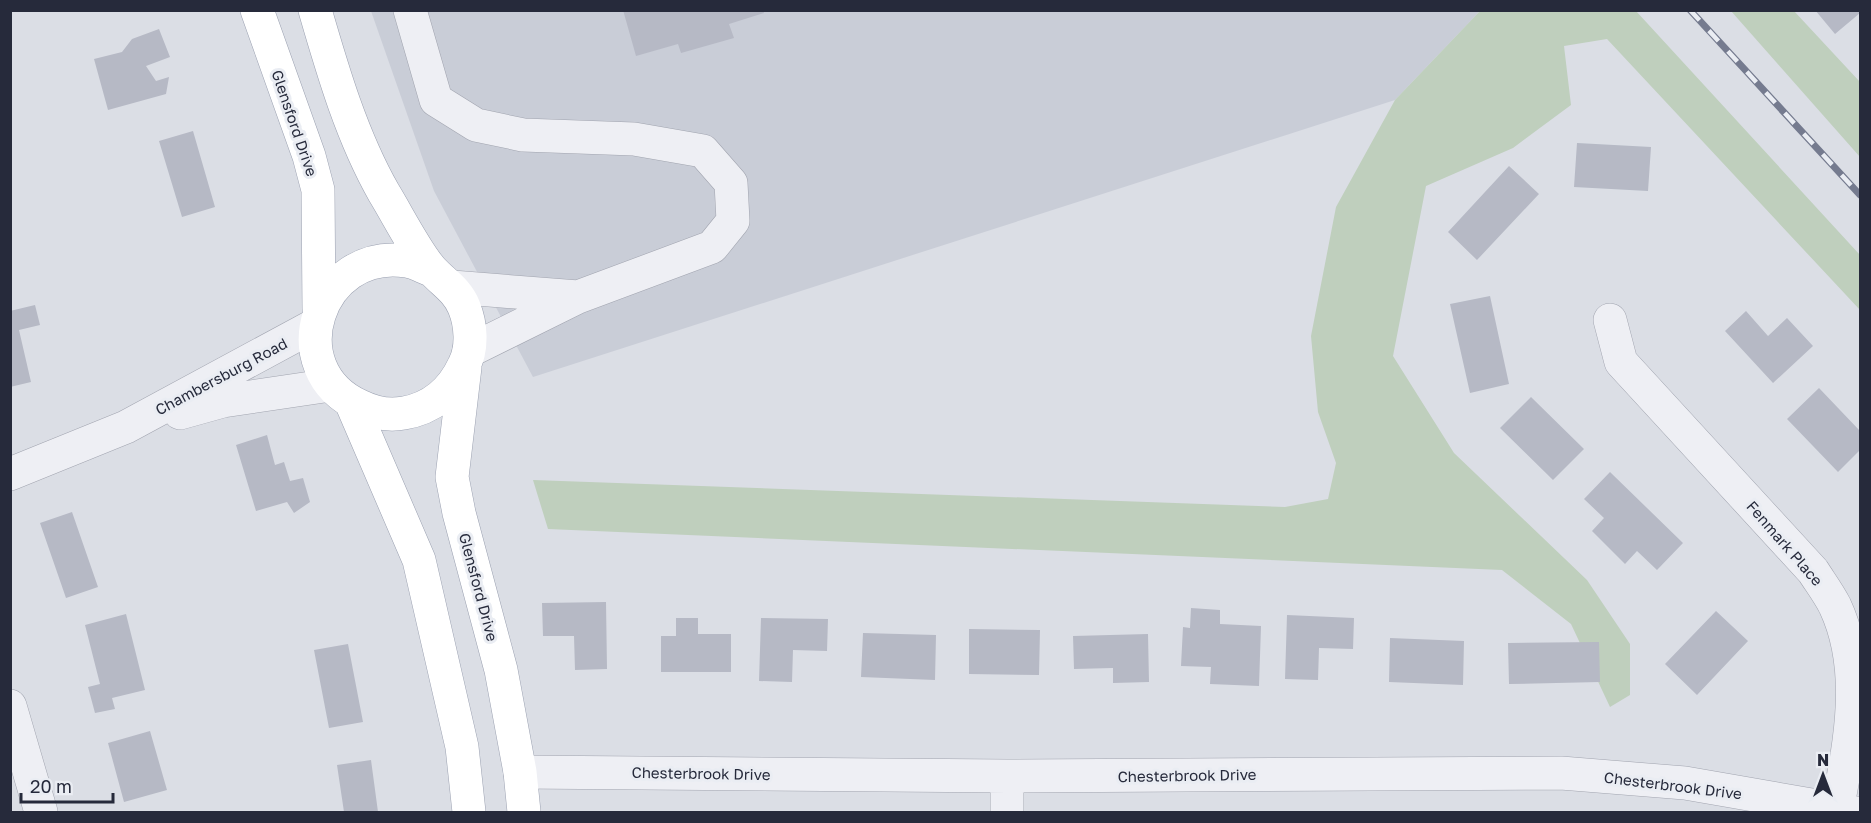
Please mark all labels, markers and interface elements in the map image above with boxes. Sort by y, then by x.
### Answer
street label: Glensford Drive [268,67,322,179]
street label: Chambersburg Road [152,334,290,418]
street label: Fenmark Place [1743,497,1827,589]
street label: Glensford Drive [456,531,502,643]
north arrow [1793,745,1853,805]
text: N [1817,750,1829,770]
street label: Chesterbrook Drive [631,763,771,783]
street label: Chesterbrook Drive [1117,765,1257,785]
scale bar [21,766,112,804]
street label: Chesterbrook Drive [1603,768,1743,802]
text: 20 m [30,775,72,797]

